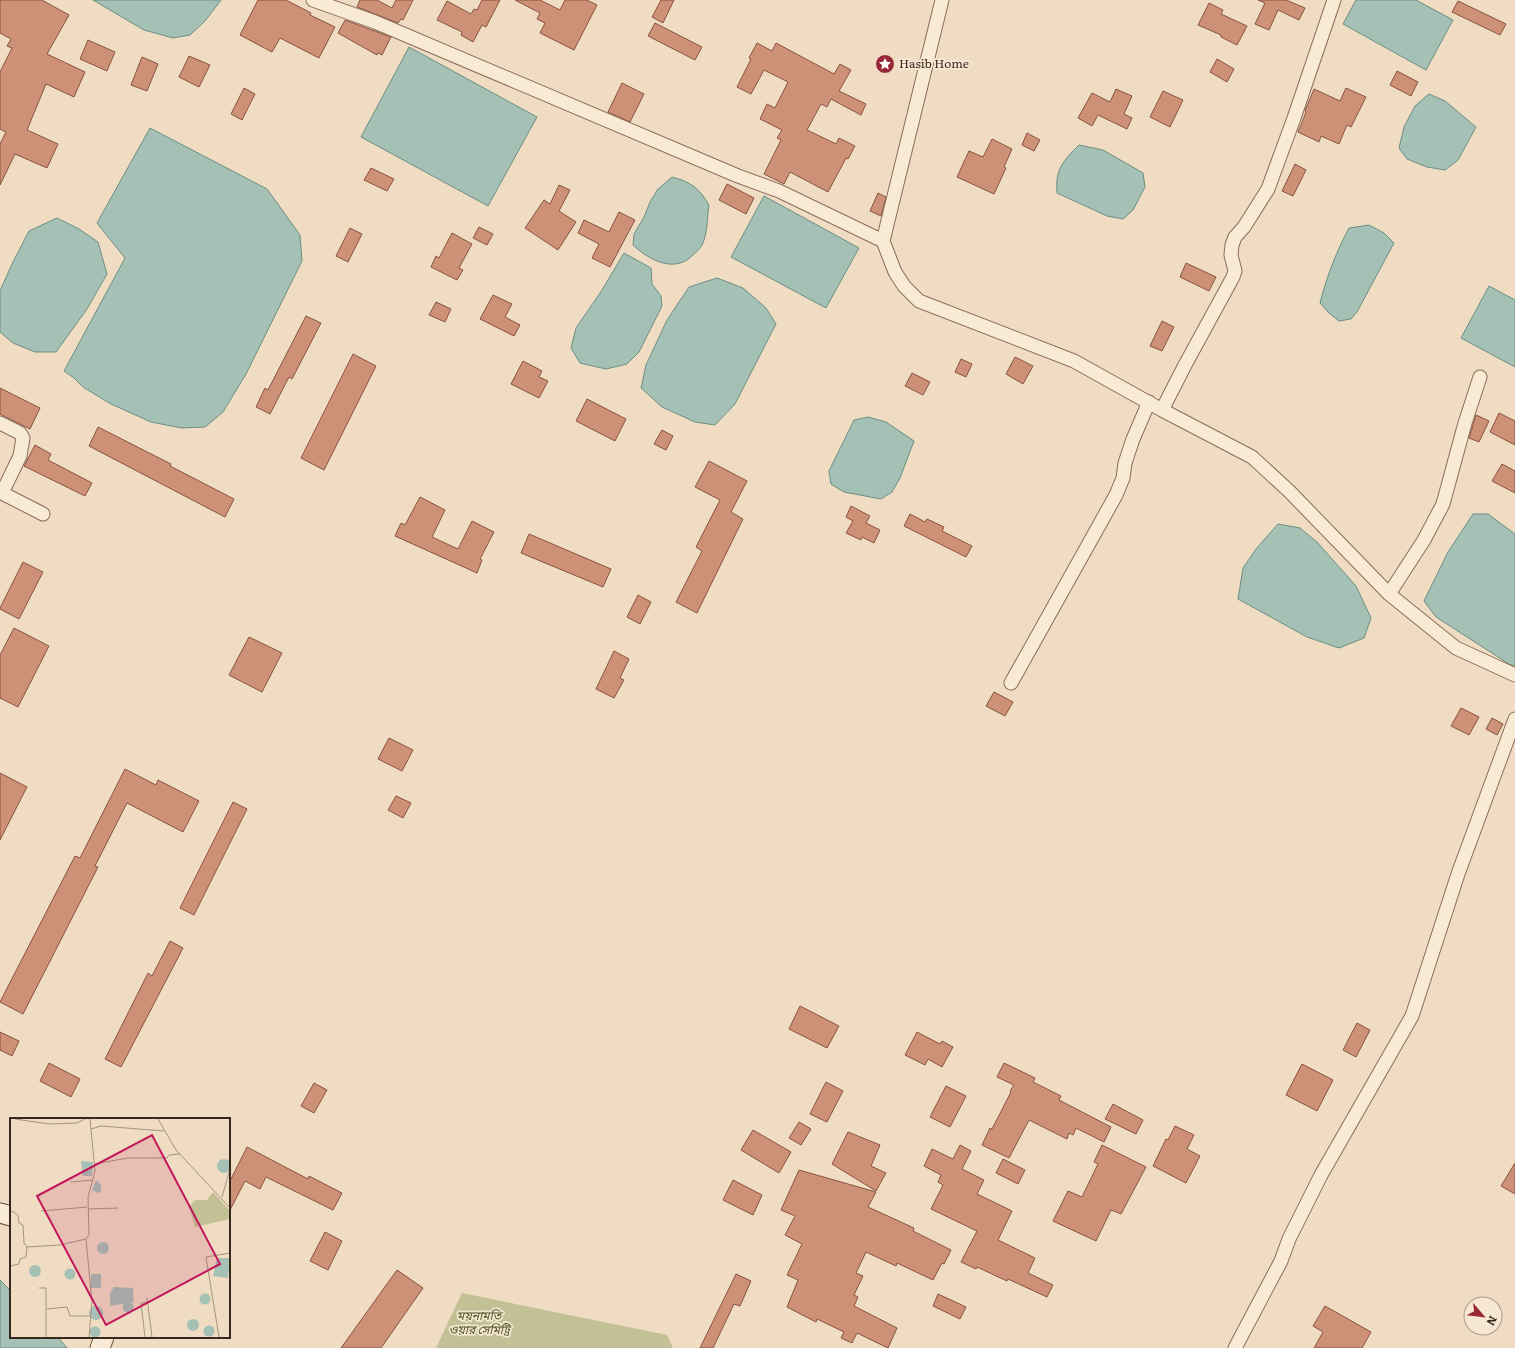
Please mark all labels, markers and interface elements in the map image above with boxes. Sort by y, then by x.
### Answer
place icon: Hasib Home [874,53,896,75]
place label: Hasib Home [899,54,969,72]
inset map [10,1118,230,1338]
north arrow [1463,1296,1503,1336]
park label: ময়নামতি ওয়ার সেমিট্রি [448,1306,512,1338]
text: N [1483,1313,1502,1329]

